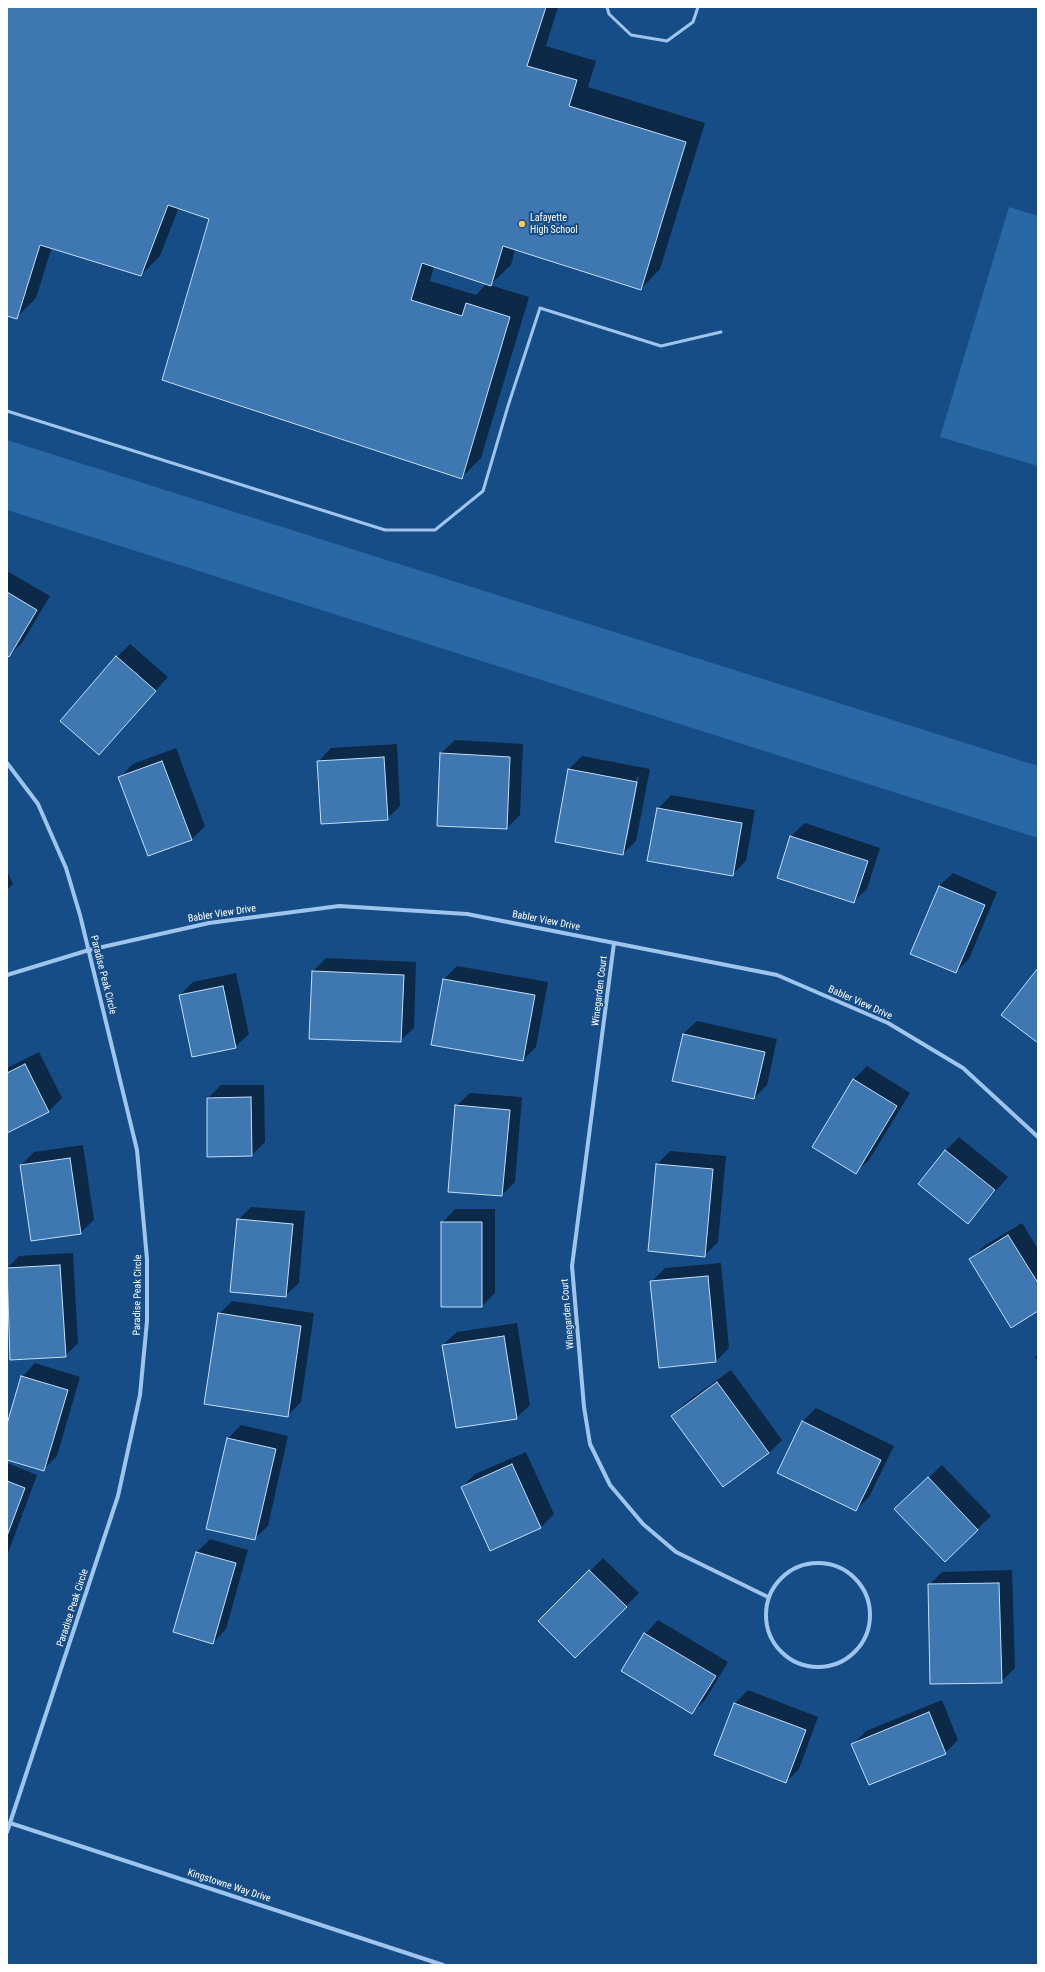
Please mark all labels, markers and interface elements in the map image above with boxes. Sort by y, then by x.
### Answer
place label: Lafayette High School [530,212,578,236]
marker: Lafayette High School [517,219,527,229]
street label: Babler View Drive [187,903,257,925]
street label: Babler View Drive [511,909,581,933]
street label: Paradise Peak Circle [87,934,119,1016]
street label: Winegarden Court [590,955,610,1027]
street label: Babler View Drive [826,984,894,1022]
street label: Paradise Peak Circle [131,1254,145,1336]
street label: Winegarden Court [559,1278,577,1350]
street label: Paradise Peak Circle [55,1568,91,1648]
street label: Kingstowne Way Drive [186,1867,272,1905]

